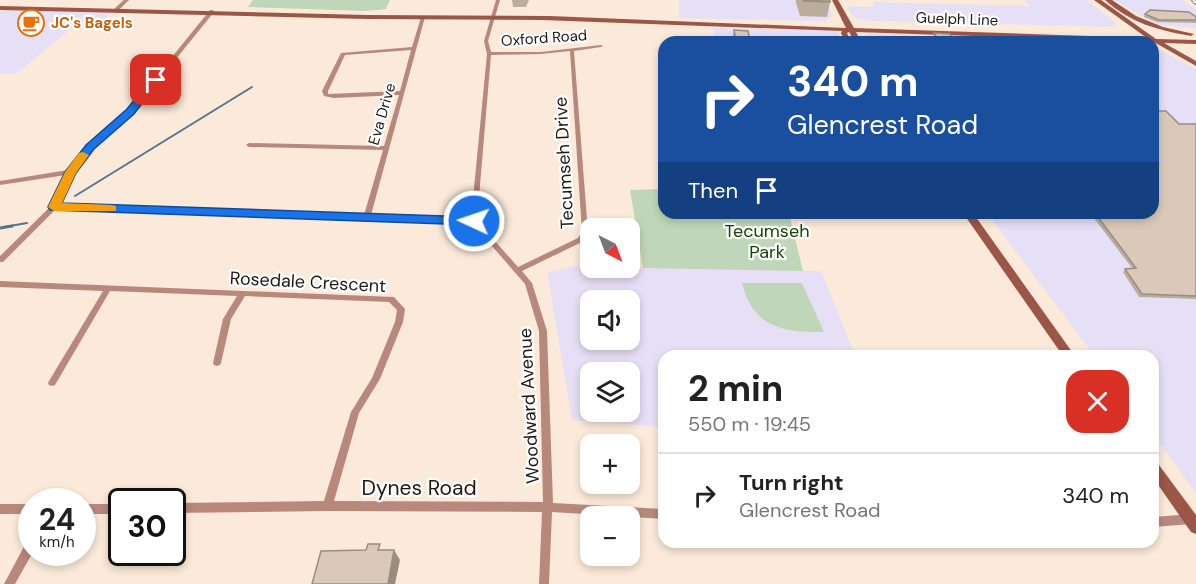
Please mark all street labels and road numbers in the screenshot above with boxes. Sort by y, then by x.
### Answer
street label: Guelph Line [915,8,999,30]
street label: Oxford Road [500,25,588,51]
street label: Eva Drive [364,81,400,147]
street label: Tecumseh Drive [549,96,579,230]
street label: Rosedale Crescent [229,266,387,298]
street label: Woodward Avenue [513,328,545,484]
street label: Dynes Road [361,474,477,502]

